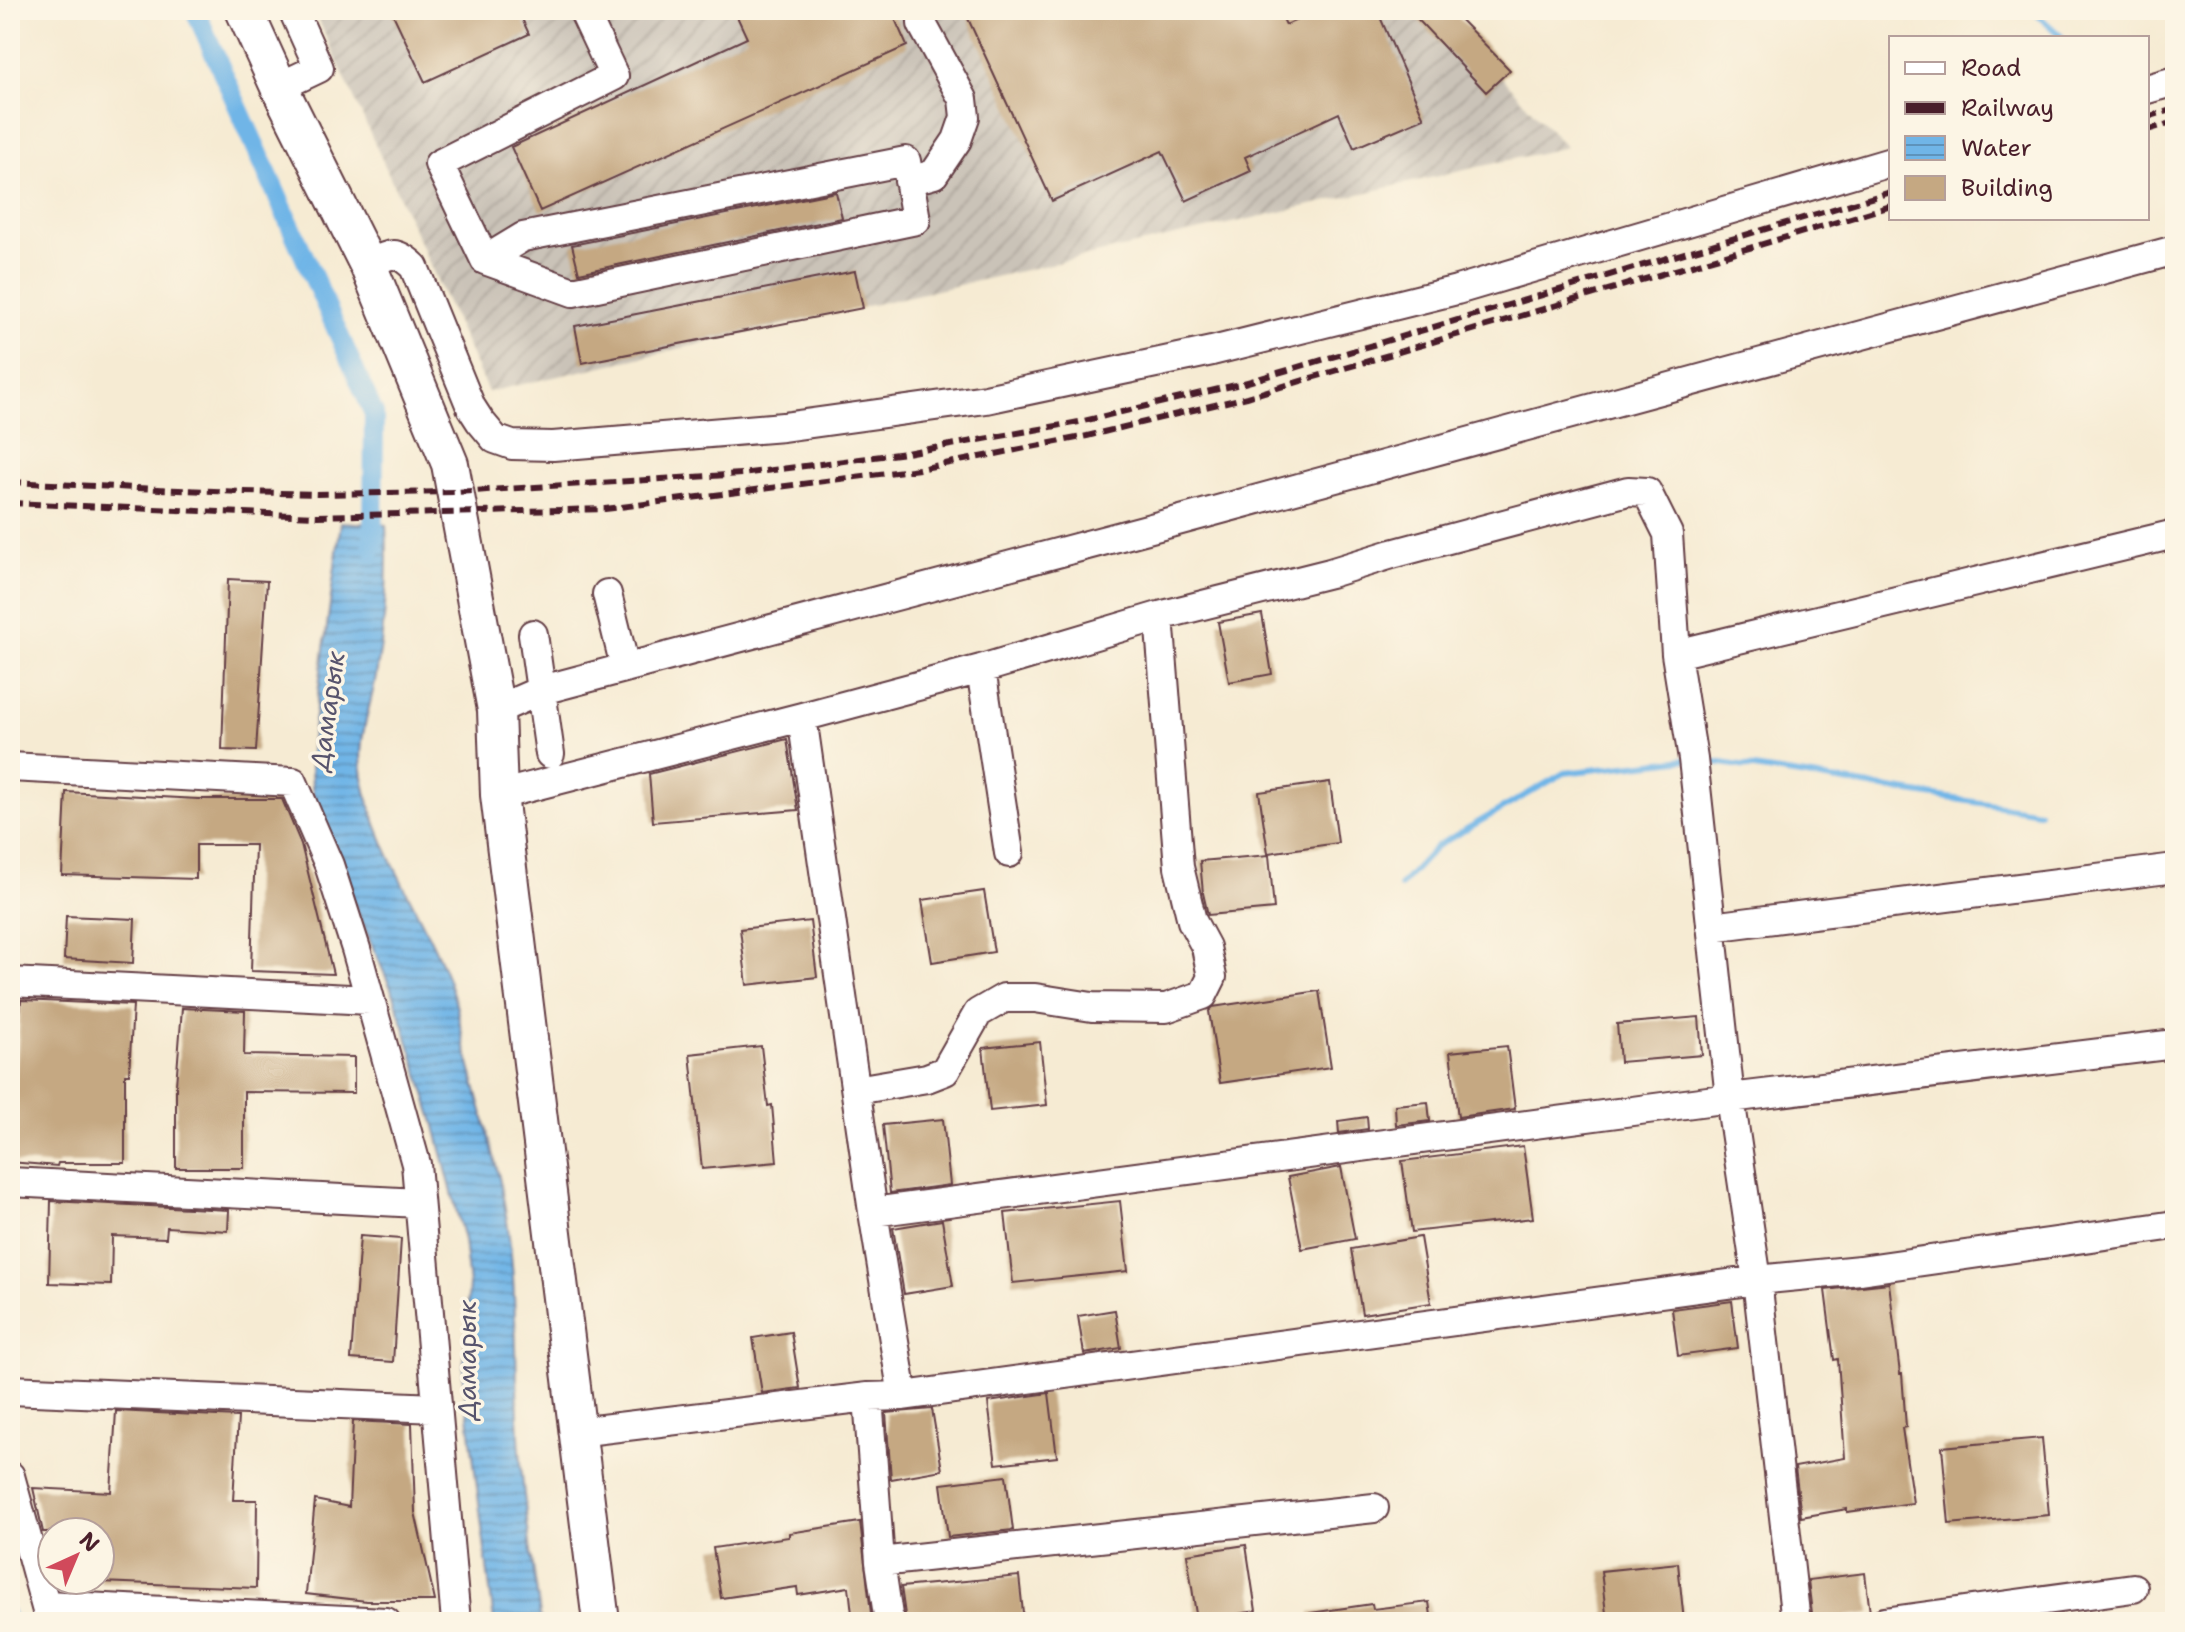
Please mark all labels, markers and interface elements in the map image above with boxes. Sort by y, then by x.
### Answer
legend [1889,36,2149,220]
text: Road [1961,52,2021,84]
text: Railway [1961,92,2054,124]
text: Water [1961,132,2032,164]
text: Building [1961,172,2053,204]
water label: Дамарык [301,648,353,775]
water label: Дамарык [449,1299,484,1422]
north arrow [36,1516,116,1596]
text: N [73,1525,106,1558]

